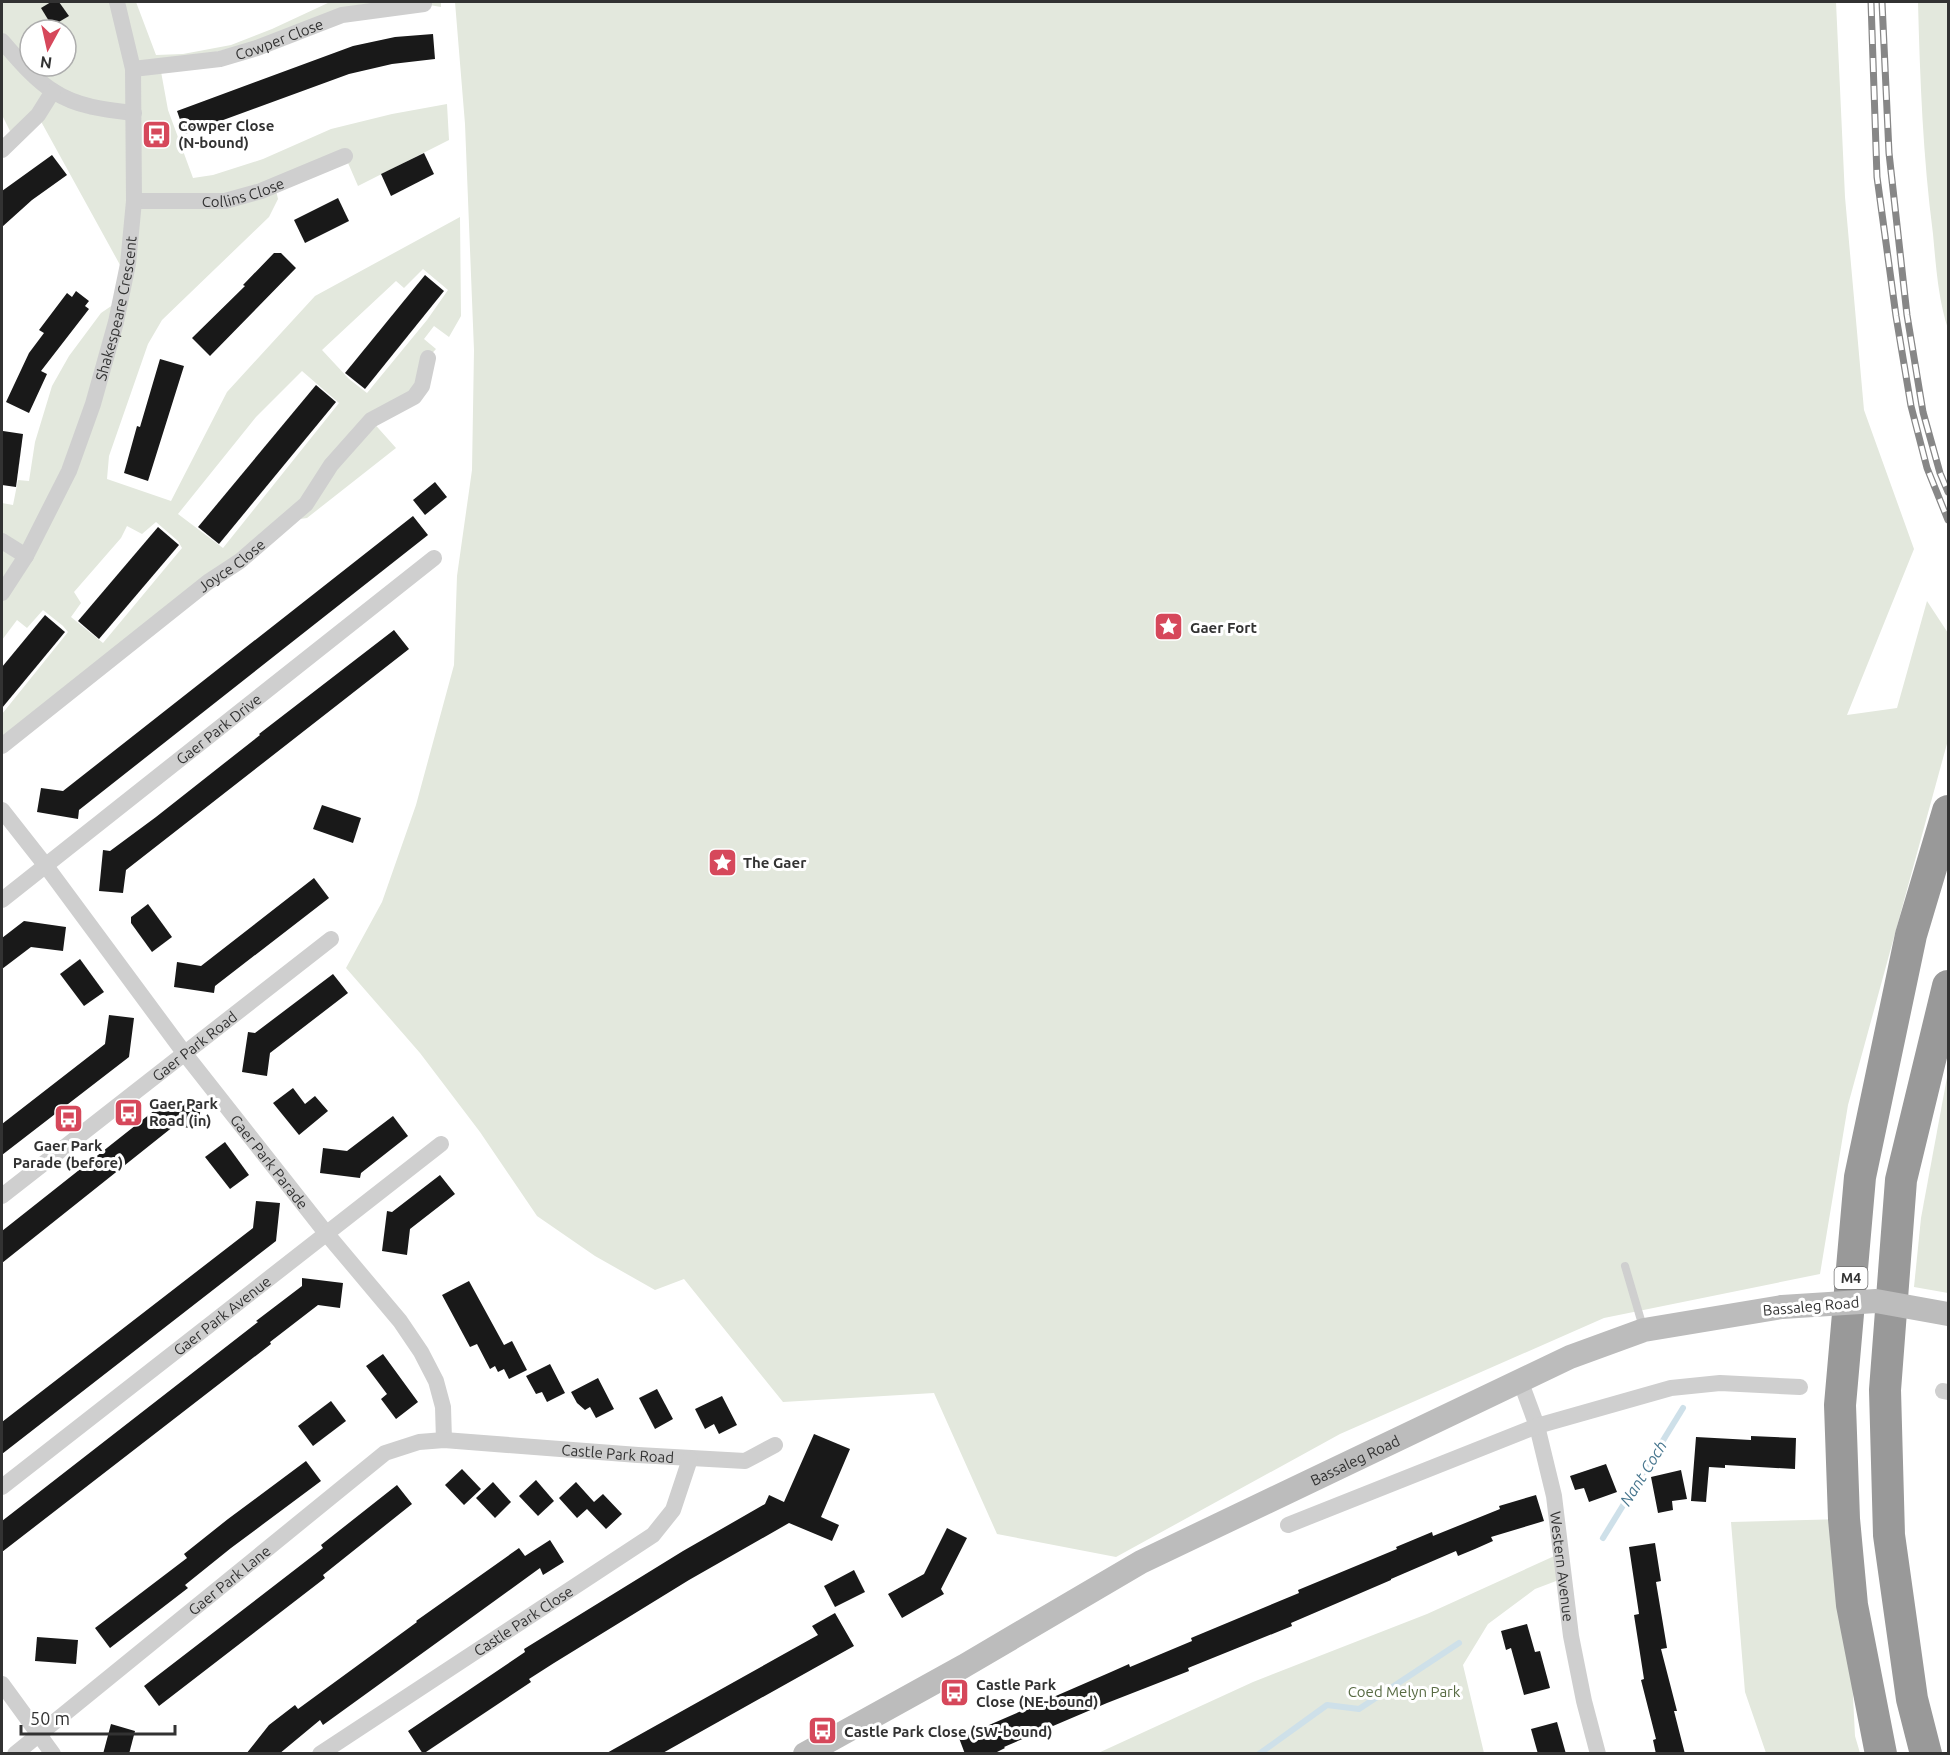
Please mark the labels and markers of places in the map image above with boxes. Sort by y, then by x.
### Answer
place label: Cowper Close (N-bound) [178,117,274,151]
bus stop icon: Cowper Close (N-bound) [141,118,173,150]
place icon: Gaer Fort [1153,611,1185,643]
place label: Gaer Fort [1190,619,1257,636]
place icon: The Gaer [706,846,738,878]
place label: The Gaer [743,854,807,871]
place label: Gaer Park Road (in) [149,1095,218,1129]
bus stop icon: Gaer Park Road (in) [112,1096,144,1128]
bus stop icon: Gaer Park Parade (before) [52,1102,84,1134]
place label: Gaer Park Parade (before) [13,1137,123,1171]
place label: Castle Park Close (NE-bound) [976,1676,1098,1710]
bus stop icon: Castle Park Close (NE-bound) [939,1677,971,1709]
bus stop icon: Castle Park Close (SW-bound) [807,1715,839,1747]
place label: Castle Park Close (SW-bound) [844,1723,1052,1740]

